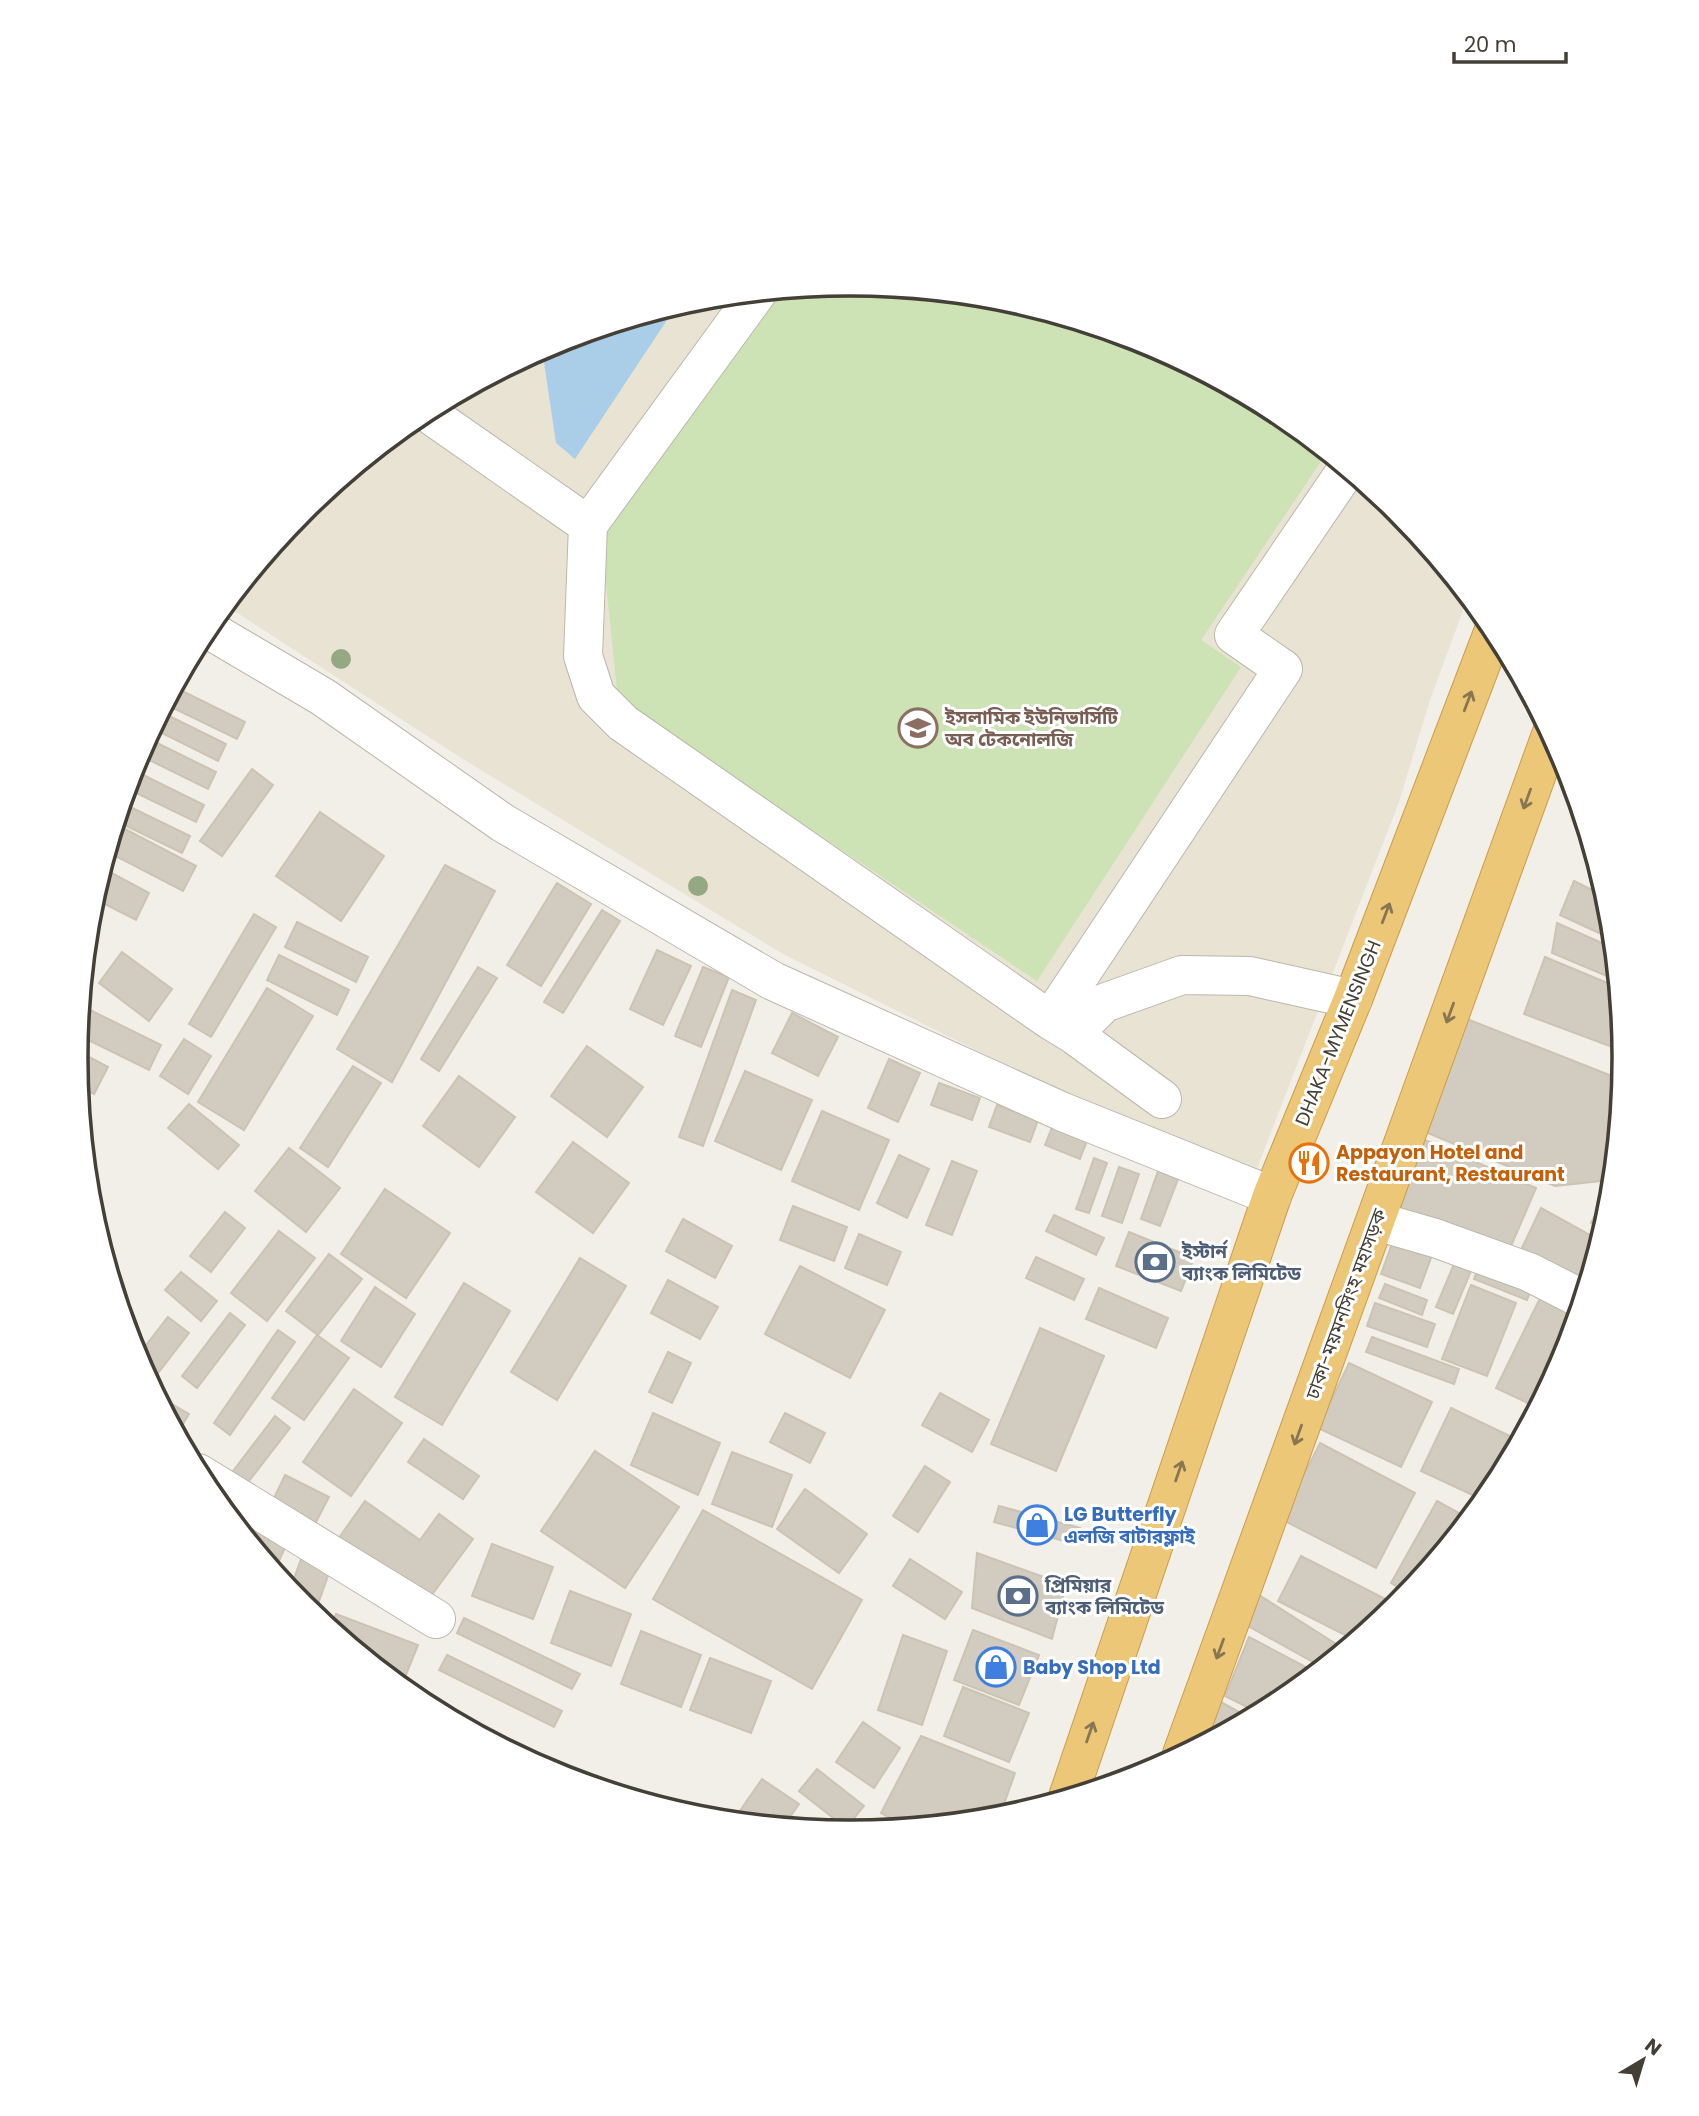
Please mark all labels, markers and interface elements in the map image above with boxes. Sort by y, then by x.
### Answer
scale bar [1454,21,1566,65]
text: 20 m [1464,30,1517,59]
one-way arrow [1462,690,1475,712]
place label: ইসলামিক ইউনিভার্সিটি অব টেকনোলজি [944,704,1118,753]
school or university icon: ইসলামিক ইউনিভার্সিটি অব টেকনোলজি [897,707,939,749]
one-way arrow [1520,788,1533,810]
one-way arrow [1381,903,1394,925]
street label: DHAKA-MYMENSINGH [1288,936,1388,1130]
one-way arrow [1443,1002,1456,1024]
place label: Appayon Hotel and Restaurant, Restaurant [1336,1139,1565,1188]
restaurant icon: Appayon Hotel and Restaurant, Restaurant [1288,1142,1330,1184]
street label: ঢাকা-ময়মনসিংহ মহাসড়ক [1299,1204,1393,1404]
place label: ইস্টার্ন ব্যাংক লিমিটেড [1181,1238,1301,1287]
bank icon: ইস্টার্ন ব্যাংক লিমিটেড [1134,1241,1176,1283]
one-way arrow [1291,1423,1303,1445]
one-way arrow [1174,1460,1186,1482]
place label: LG Butterfly এলজি বাটারফ্লাই [1064,1501,1196,1550]
shop icon: LG Butterfly এলজি বাটারফ্লাই [1016,1504,1058,1546]
place label: প্রিমিয়ার ব্যাংক লিমিটেড [1044,1572,1164,1621]
bank icon: প্রিমিয়ার ব্যাংক লিমিটেড [997,1575,1039,1617]
one-way arrow [1213,1637,1226,1659]
shop icon: Baby Shop Ltd [975,1646,1017,1688]
place label: Baby Shop Ltd [1023,1654,1161,1681]
one-way arrow [1084,1722,1097,1744]
north arrow [1608,2025,1678,2095]
text: N [1639,2032,1667,2062]

